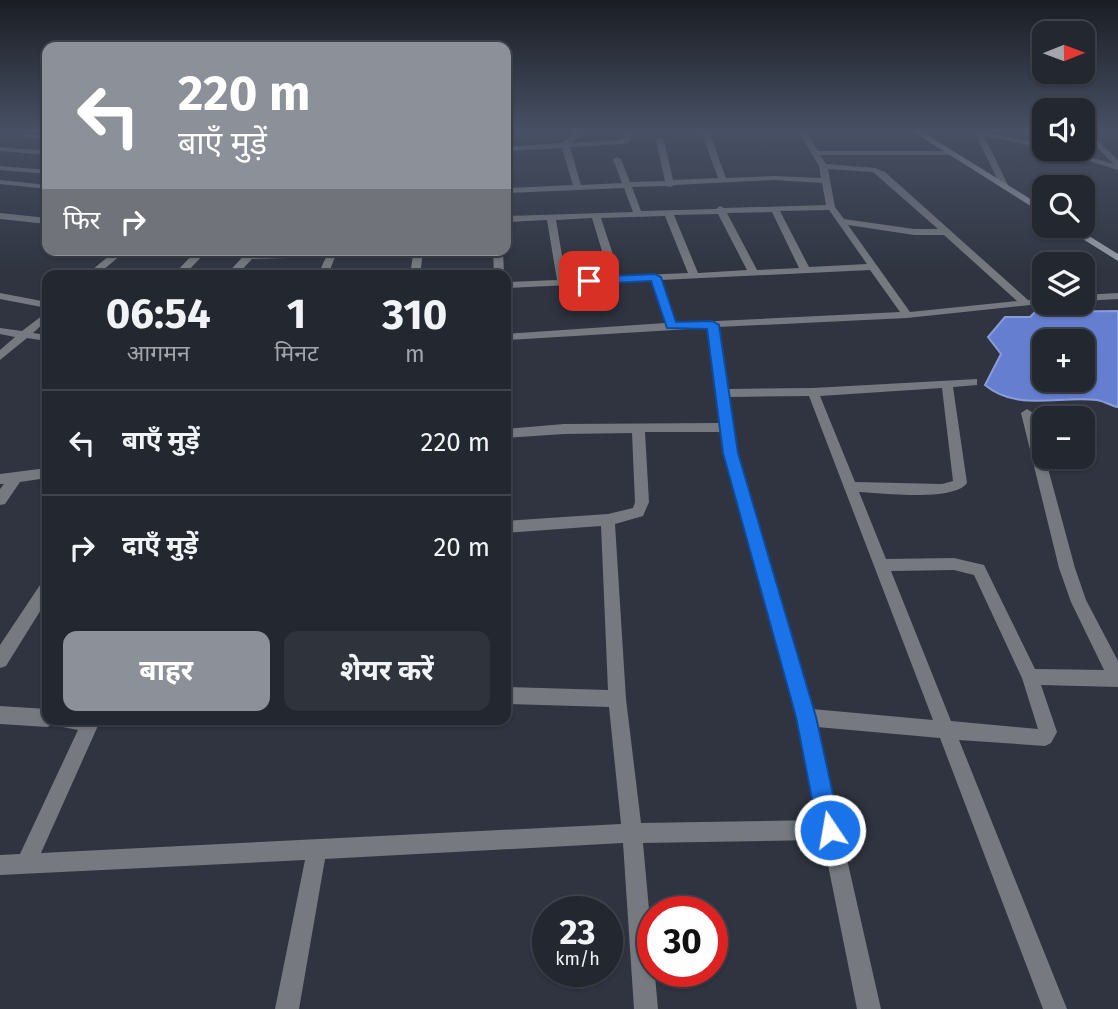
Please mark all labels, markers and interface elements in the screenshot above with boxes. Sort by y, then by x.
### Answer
north arrow [1032,21,1096,84]
map controls [1032,21,1095,469]
text: 220 m [178,64,310,123]
icon: left [63,70,154,161]
button: sound [1032,98,1095,161]
text: बाएँ मुड़ें [178,124,267,162]
button: search [1032,175,1095,238]
icon: right [114,203,152,241]
text: फिर [63,205,100,236]
pin [559,251,619,311]
button: layers [1032,252,1095,315]
icon: arrive [570,262,608,300]
text: 06:54 [106,289,211,339]
text: 1 [287,289,306,339]
text: 310 [382,290,447,340]
button: + [1032,329,1095,392]
text: आगमन [127,339,190,367]
text: मिनट [274,339,319,367]
text: m [405,340,425,368]
button: − [1032,406,1095,469]
icon: left [63,424,101,462]
text: बाएँ मुड़ें [122,425,199,456]
text: 220 m [421,427,490,458]
icon: right [63,529,101,567]
text: दाएँ मुड़ें [122,530,198,561]
text: 20 m [433,532,490,563]
button: बाहर [63,631,270,711]
button: शेयर करें [284,631,490,711]
position arrow [793,793,867,867]
speed limit sign: 30 [637,896,728,987]
text: 23 [559,911,596,953]
text: km/h [555,948,600,970]

